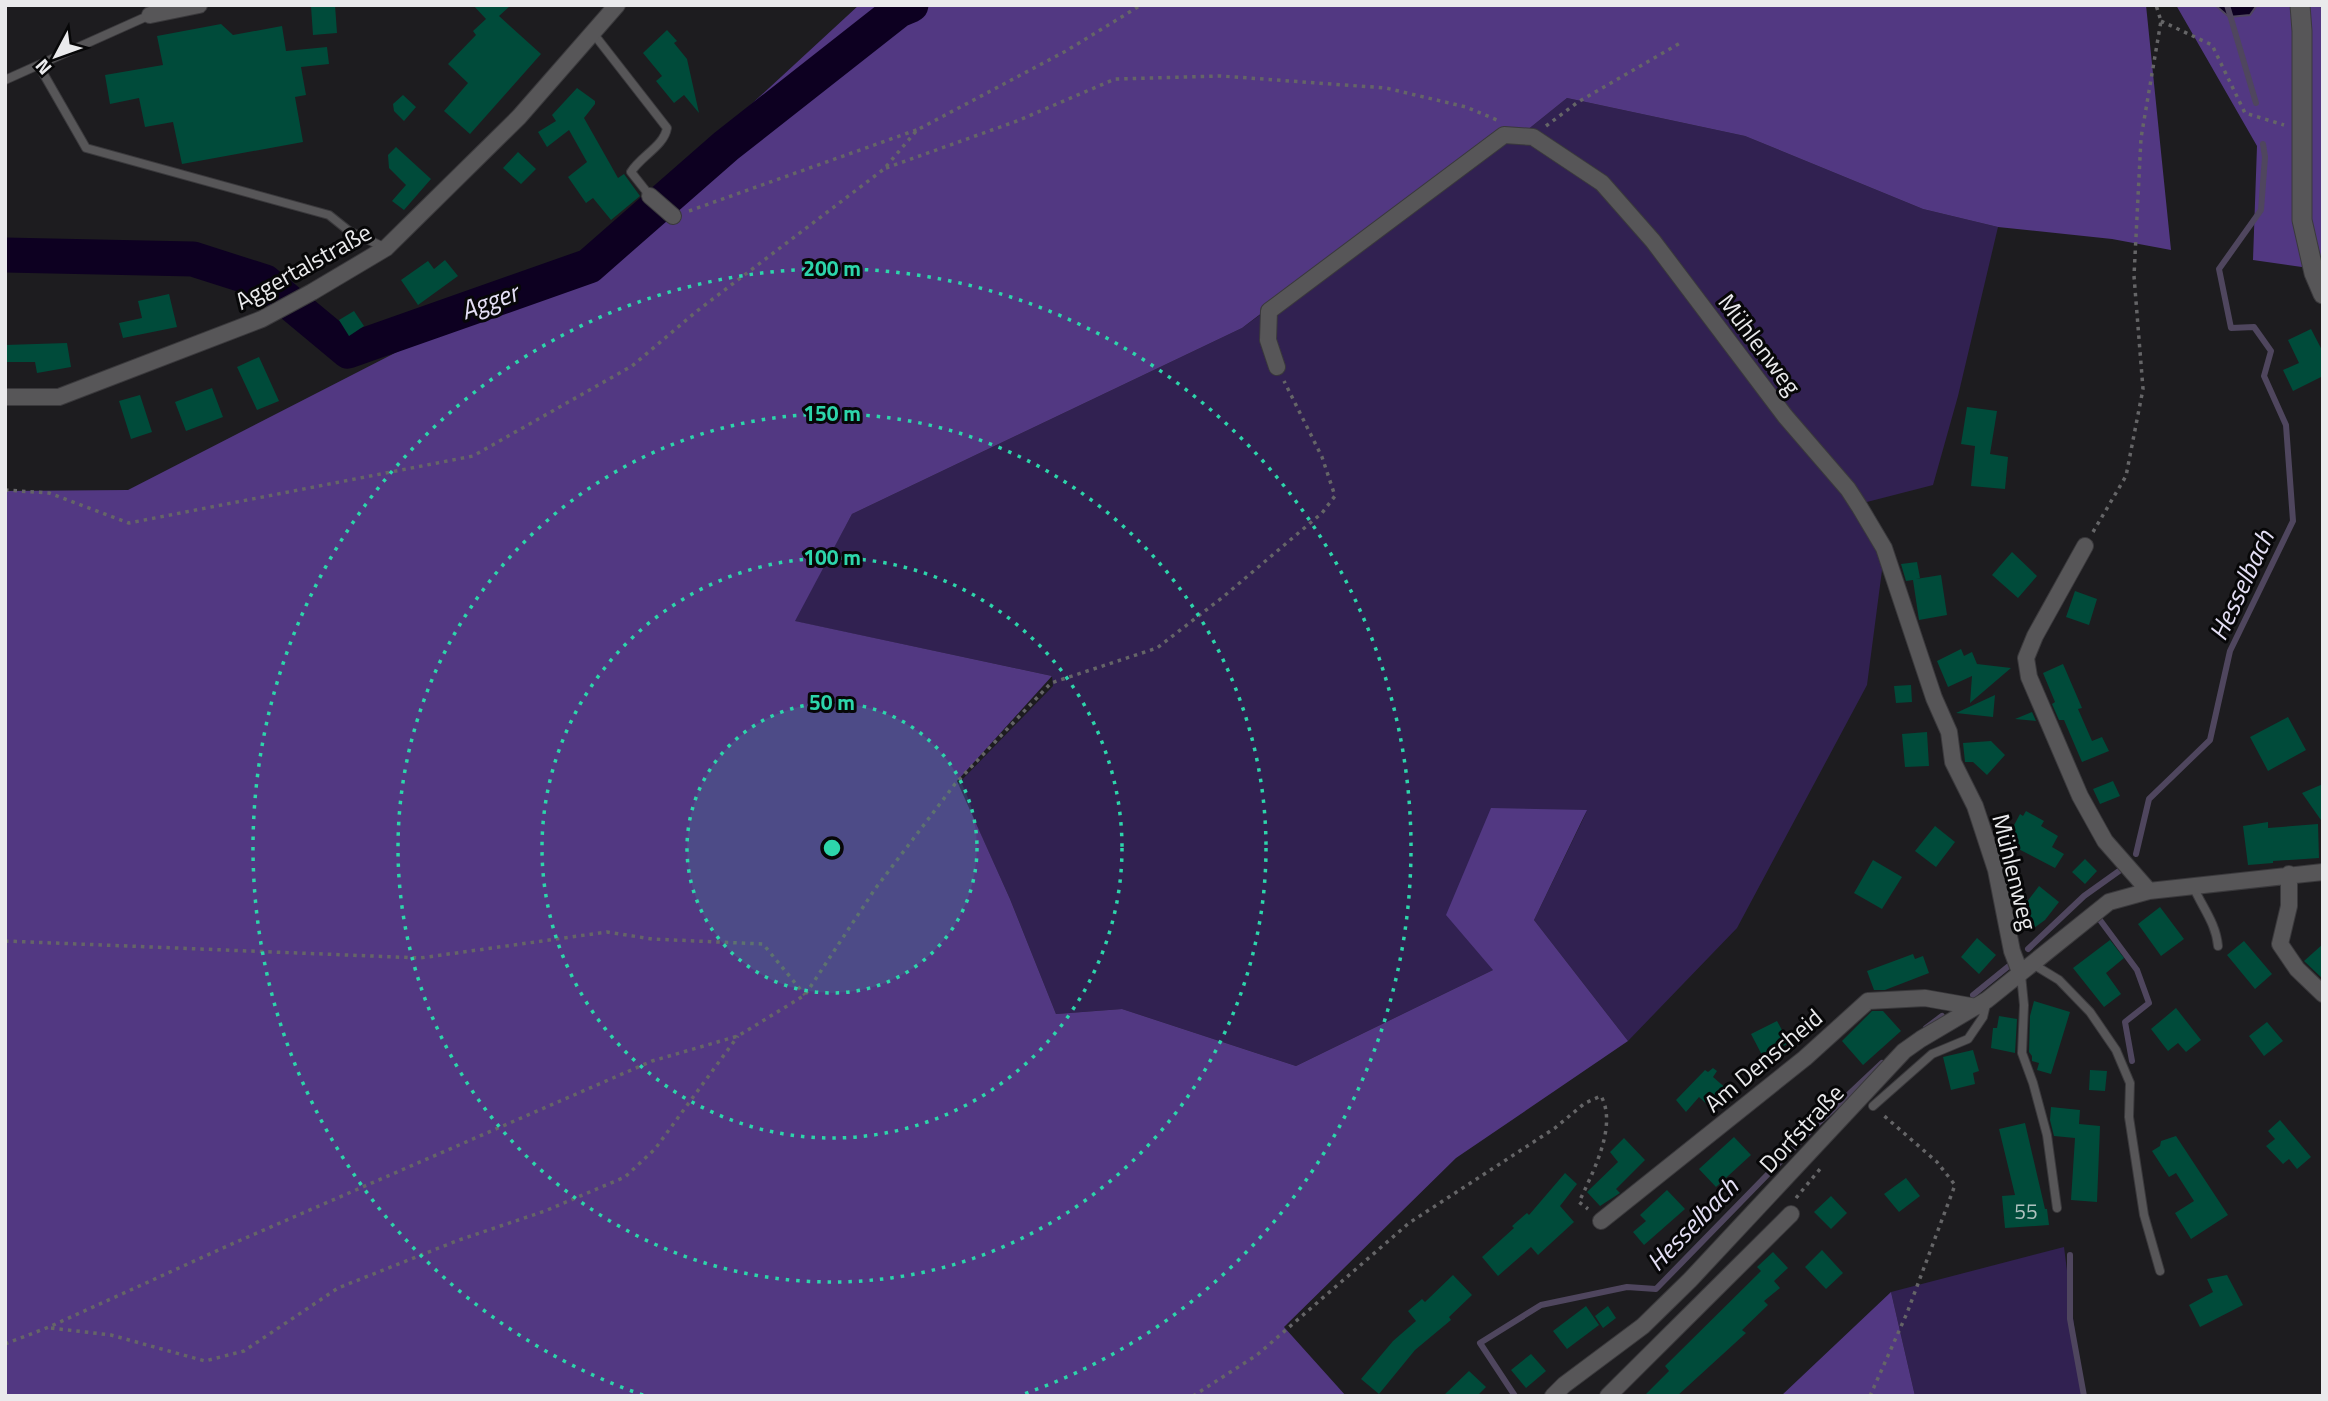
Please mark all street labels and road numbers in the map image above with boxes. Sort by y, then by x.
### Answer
street label: Aggertalstraße [228,214,378,318]
street label: Mühlenweg [1710,286,1810,402]
street label: Mühlenweg [1983,810,2047,934]
street label: Am Denscheid [1696,1000,1830,1120]
street label: Dorfstraße [1750,1075,1852,1181]

